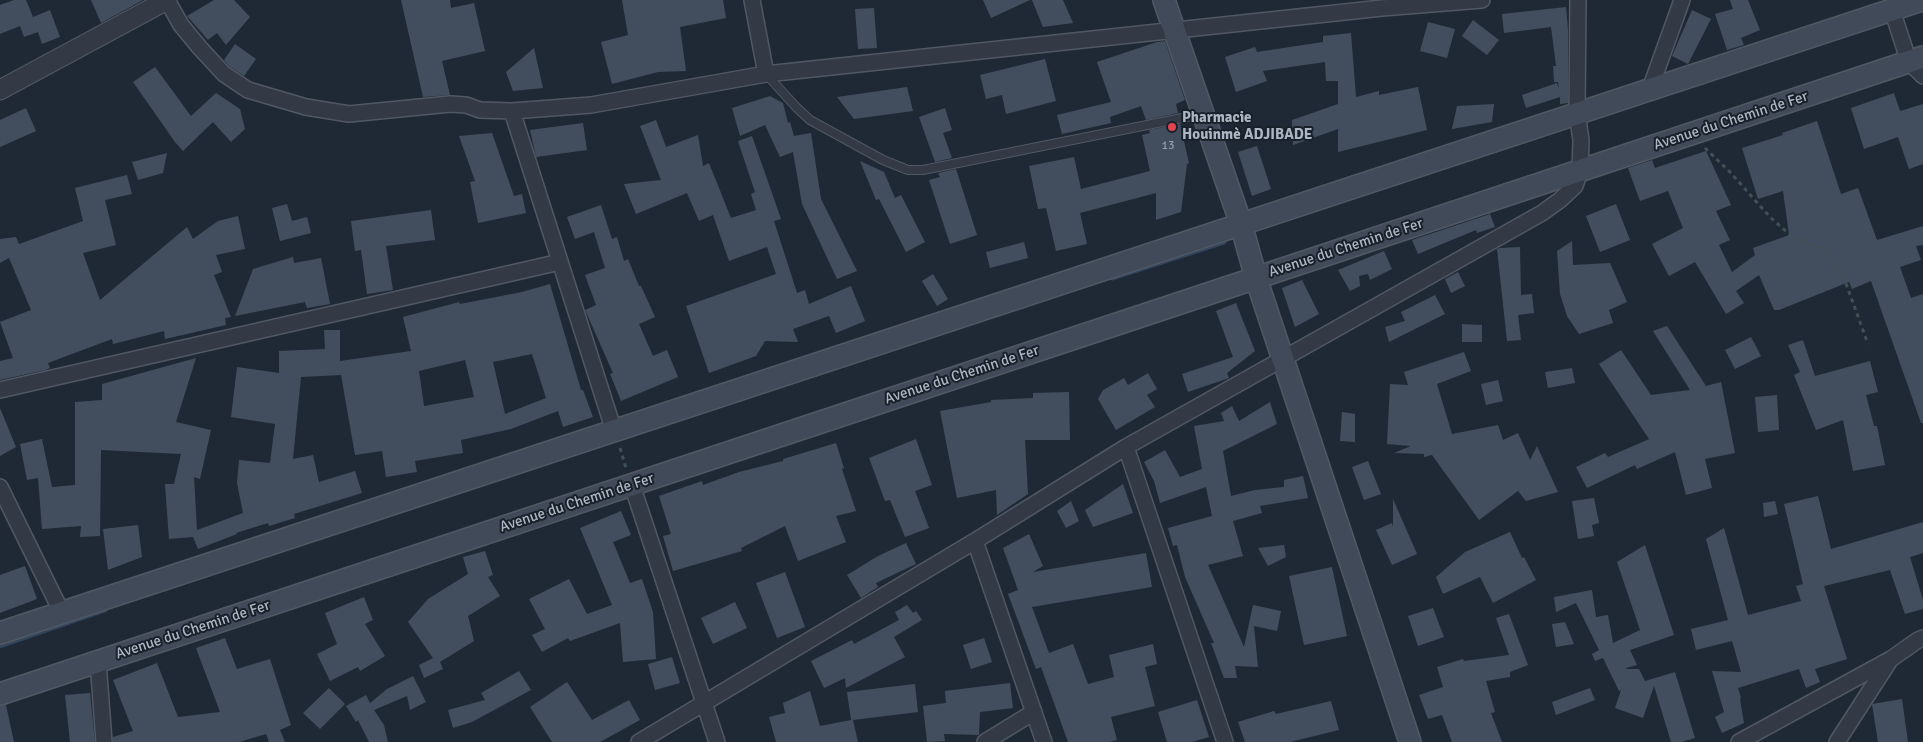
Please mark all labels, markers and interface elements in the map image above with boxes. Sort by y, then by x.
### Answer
street label: Avenue du Chemin de Fer [1652,88,1810,154]
place label: Pharmacie Houinmè ADJIBADE [1182,109,1312,144]
marker: Pharmacie Houinmè ADJIBADE [1166,121,1178,133]
house number: 13 [1162,139,1174,153]
street label: Avenue du Chemin de Fer [1267,215,1425,281]
street label: Avenue du Chemin de Fer [883,342,1041,408]
street label: Avenue du Chemin de Fer [498,470,656,536]
street label: Avenue du Chemin de Fer [114,597,272,663]

